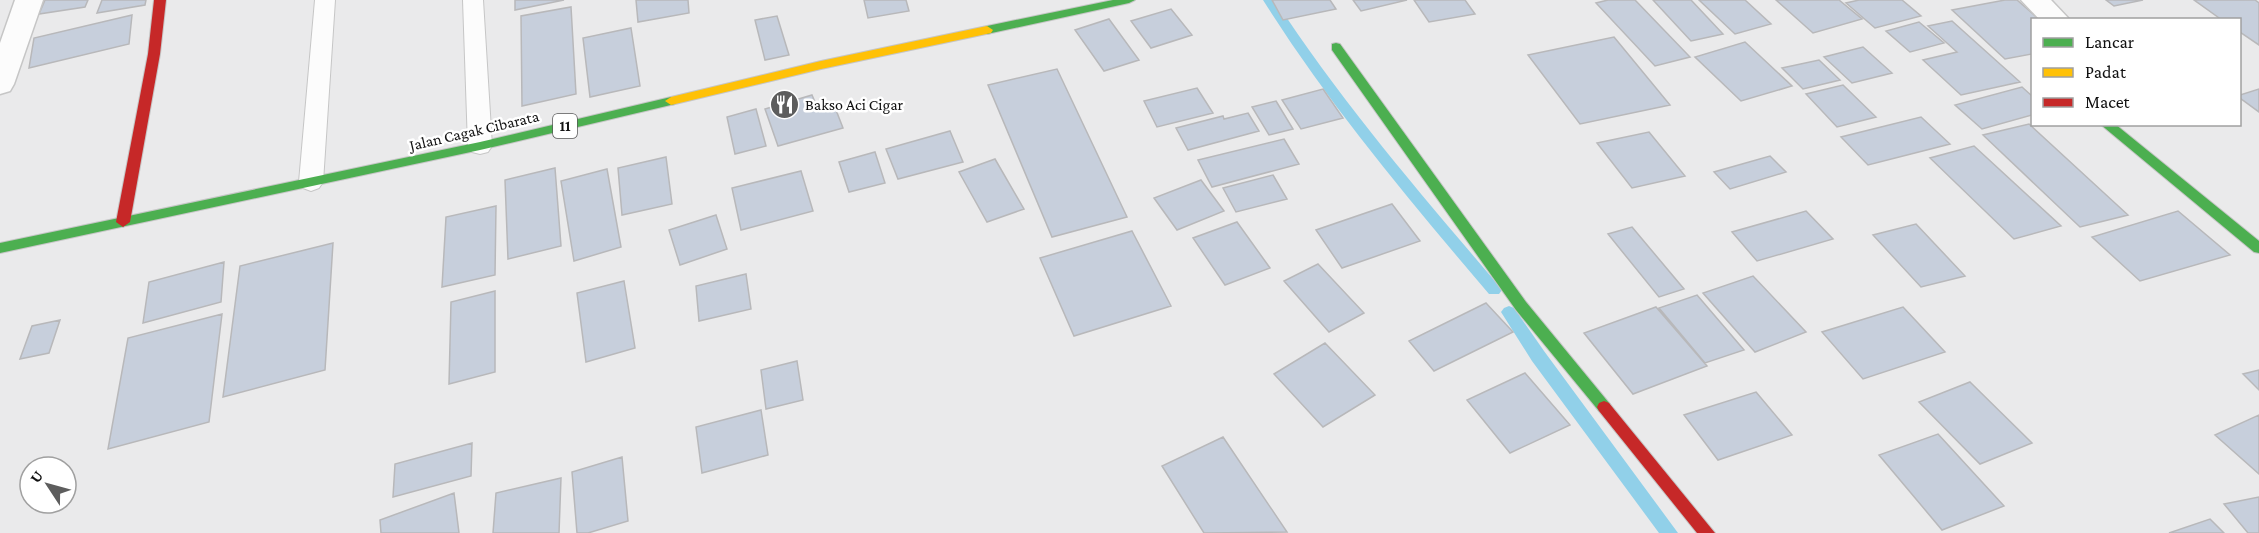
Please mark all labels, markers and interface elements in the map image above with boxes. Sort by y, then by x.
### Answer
legend [2031,18,2241,126]
text: Lancar [2085,32,2135,52]
text: Padat [2085,62,2127,82]
restaurant icon: Bakso Aci Cigar [768,88,800,120]
text: Macet [2085,92,2131,112]
place label: Bakso Aci Cigar [805,96,904,114]
street label: Jalan Cagak Cibarata [406,107,541,155]
road number: 11 [553,114,577,138]
north arrow [18,455,78,515]
text: U [26,467,46,486]

